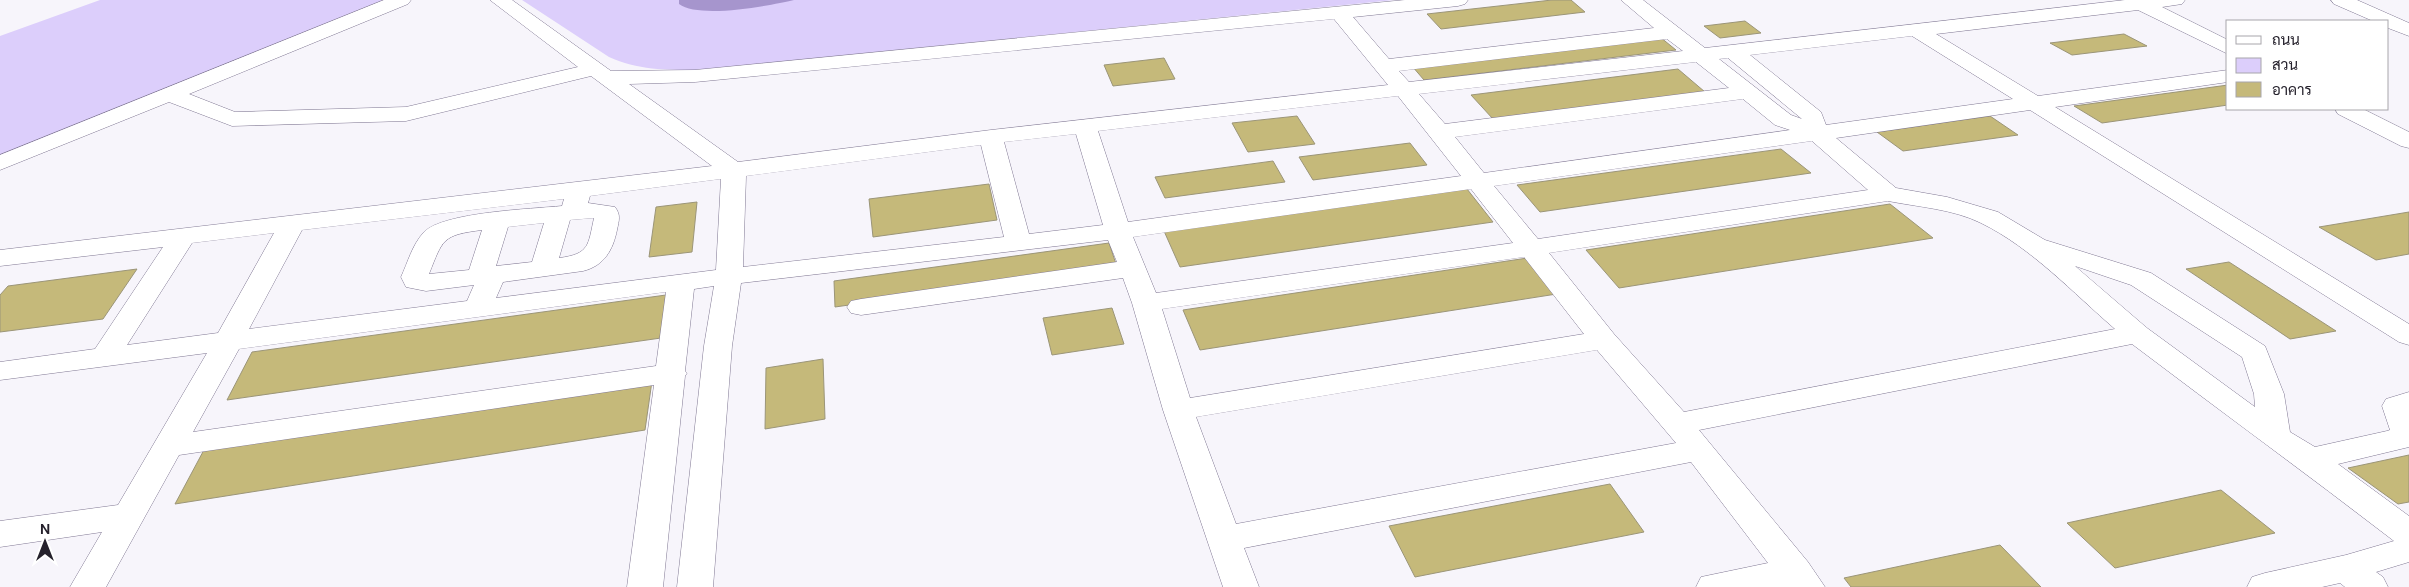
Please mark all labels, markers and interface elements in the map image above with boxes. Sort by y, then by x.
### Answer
legend [2226,20,2389,110]
text: ถนน [2272,30,2300,50]
text: สวน [2272,55,2298,75]
text: อาคาร [2272,80,2312,100]
north arrow [20,517,70,567]
text: N [40,520,50,538]

